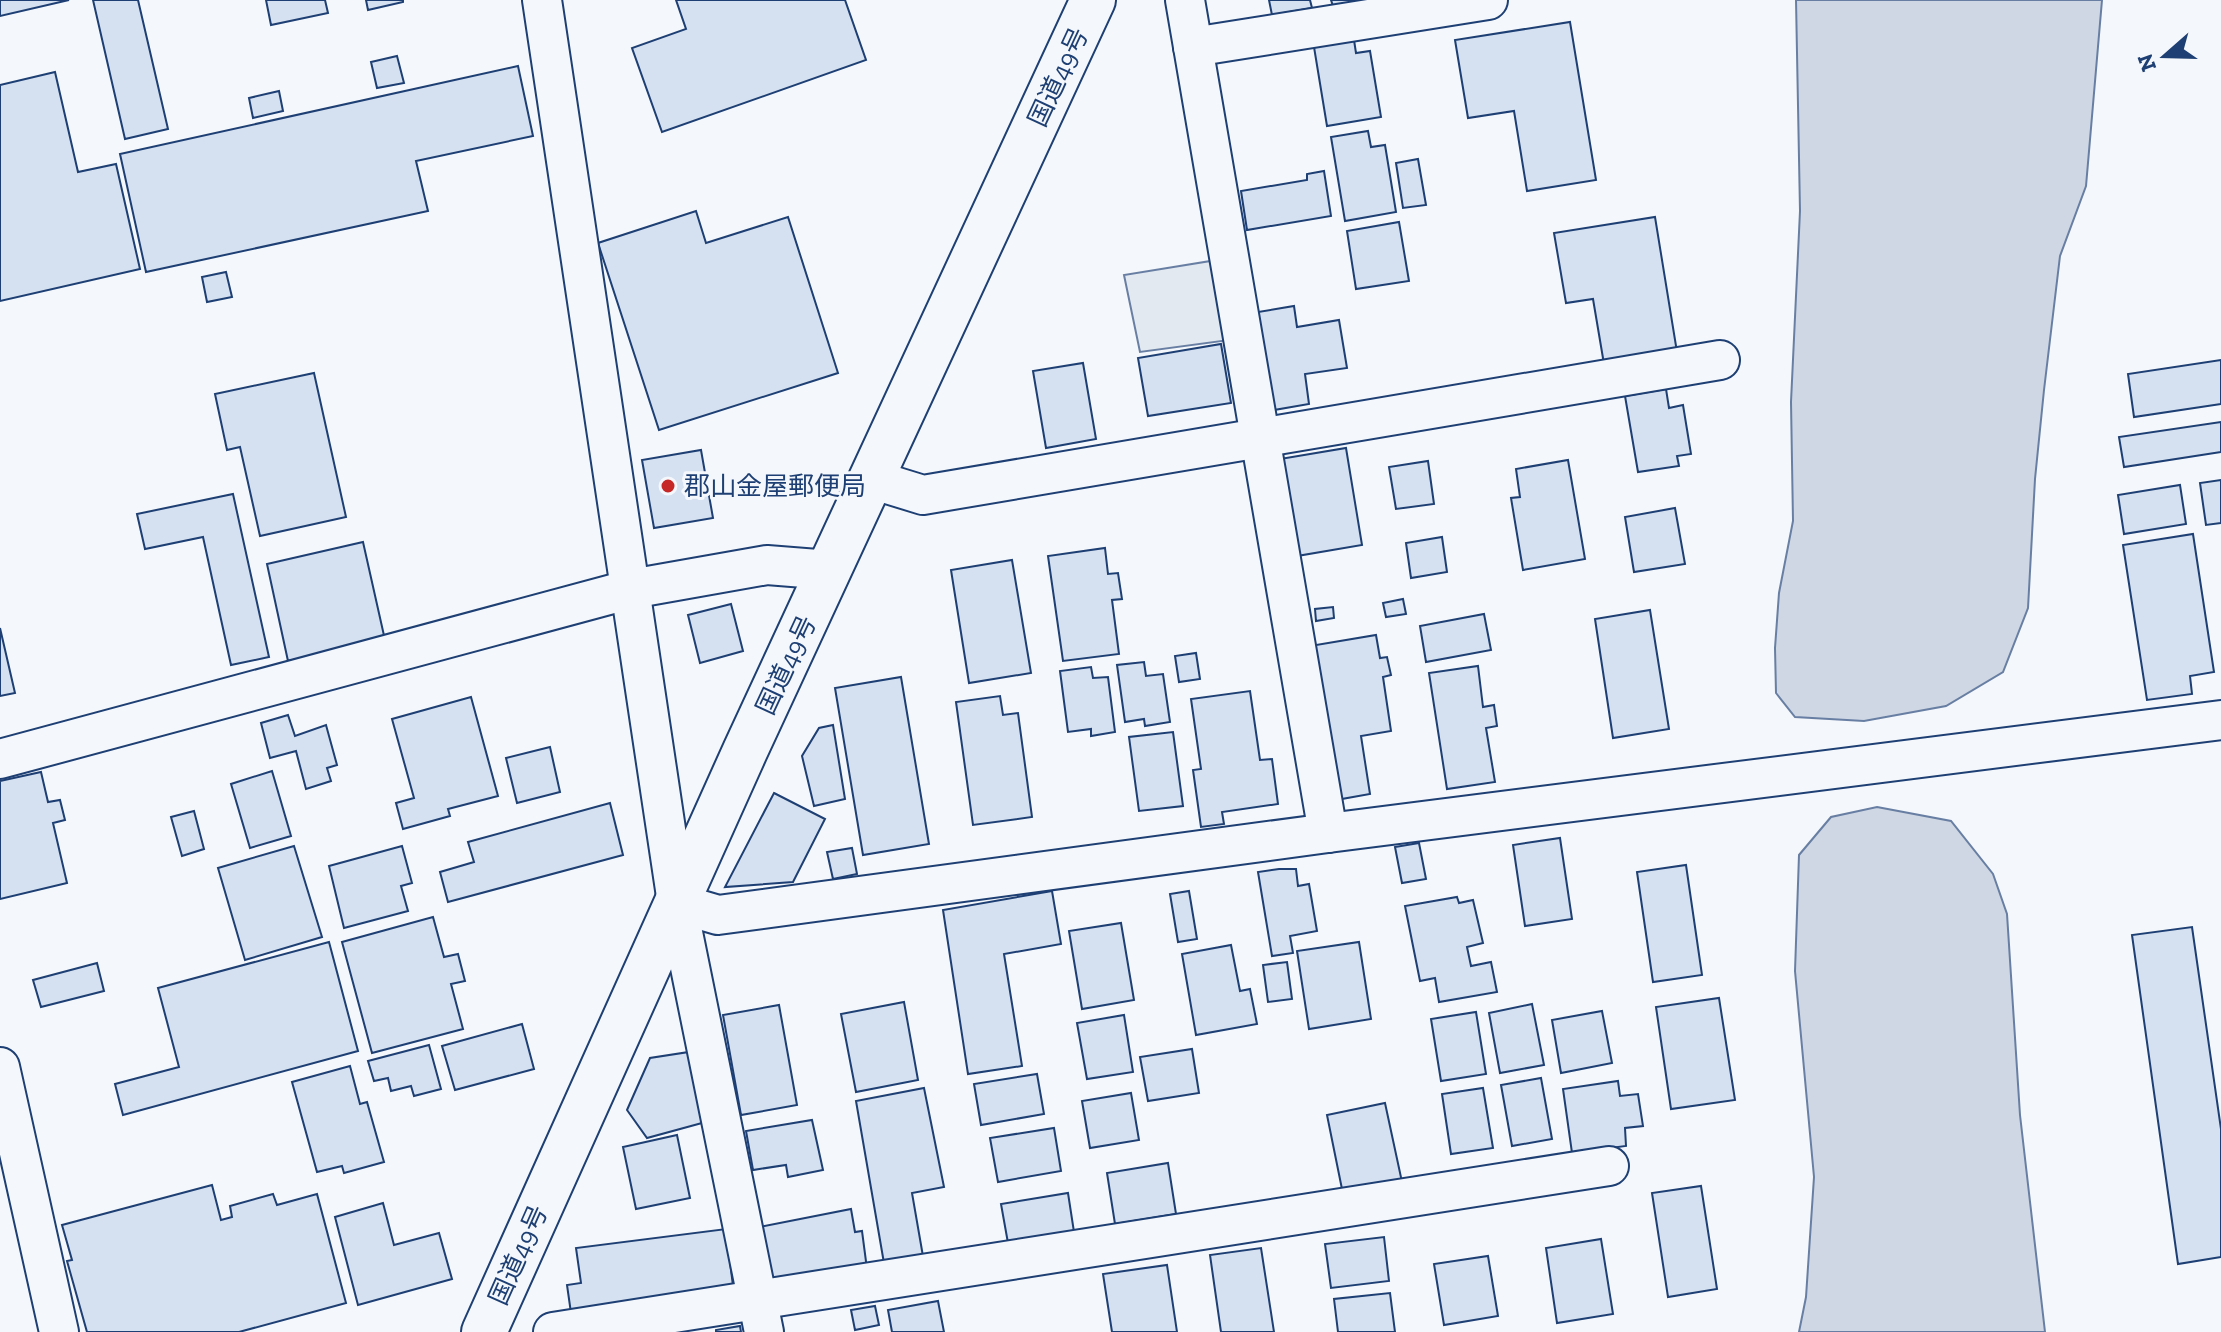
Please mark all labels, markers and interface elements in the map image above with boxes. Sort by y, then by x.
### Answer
north arrow [2125,16,2205,96]
street label: 国道49号 [1021,22,1095,132]
text: N [2131,50,2162,75]
place label: 郡山金屋郵便局 [684,470,866,502]
marker: 郡山金屋郵便局 [659,477,677,495]
street label: 国道49号 [749,610,823,720]
street label: 国道49号 [482,1200,554,1310]

